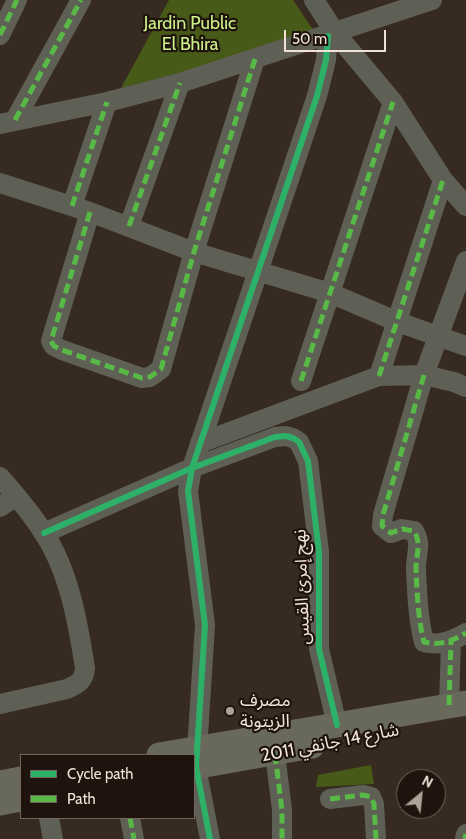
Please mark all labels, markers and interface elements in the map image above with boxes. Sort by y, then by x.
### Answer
park label: Jardin Public El Bhira [144,13,236,56]
scale bar [286,20,388,52]
text: 50 m [292,30,327,48]
street label: نهج إمرئ القيس [289,529,315,645]
place label: مصرف الزيتونة [240,690,291,732]
marker: مصرف الزيتونة [224,705,236,717]
street label: شارع 14 جانفي 2011 [259,719,401,767]
legend [20,754,195,819]
text: Cycle path [67,765,133,783]
north arrow [396,769,446,819]
text: N [419,771,436,792]
text: Path [67,790,96,808]

